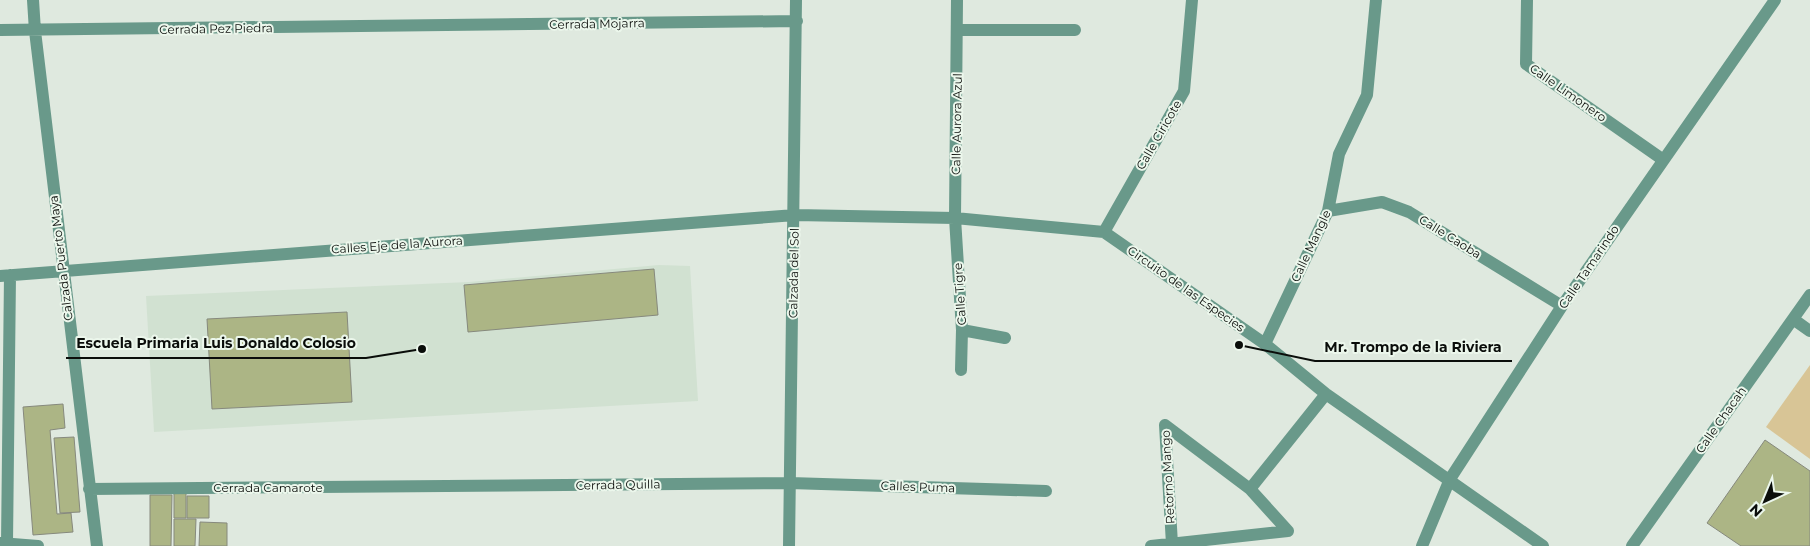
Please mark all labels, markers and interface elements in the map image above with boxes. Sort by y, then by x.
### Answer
street label: Cerrada Mojarra [549,15,645,32]
street label: Cerrada Pez Piedra [159,20,273,37]
street label: Calle Limonero [1527,61,1610,125]
street label: Calle Aurora Azul [948,73,965,175]
street label: Calle Ciricote [1133,97,1185,172]
street label: Calzada Puerto Maya [45,195,76,322]
street label: Calle Mangle [1287,207,1334,284]
street label: Calle Caoba [1416,212,1484,262]
street label: Calle Tamarindo [1555,222,1622,311]
street label: Calzada del Sol [785,228,802,318]
street label: Calles Eje de la Aurora [331,232,463,257]
street label: Circuito de las Especies [1125,242,1248,335]
street label: Calle Tigre [950,262,969,326]
callout: Escuela Primaria Luis Donaldo Colosio [66,329,366,358]
callout: Mr. Trompo de la Riviera [1315,332,1512,361]
text: Escuela Primaria Luis Donaldo Colosio [76,334,356,352]
text: Mr. Trompo de la Riviera [1324,338,1502,356]
street label: Calle Chacah [1692,383,1749,456]
street label: Retorno Mango [1158,430,1177,524]
street label: Cerrada Quilla [575,476,661,493]
north arrow [1740,476,1790,526]
street label: Calles Puma [880,478,956,495]
street label: Cerrada Camarote [213,480,323,495]
text: N [1746,500,1766,521]

